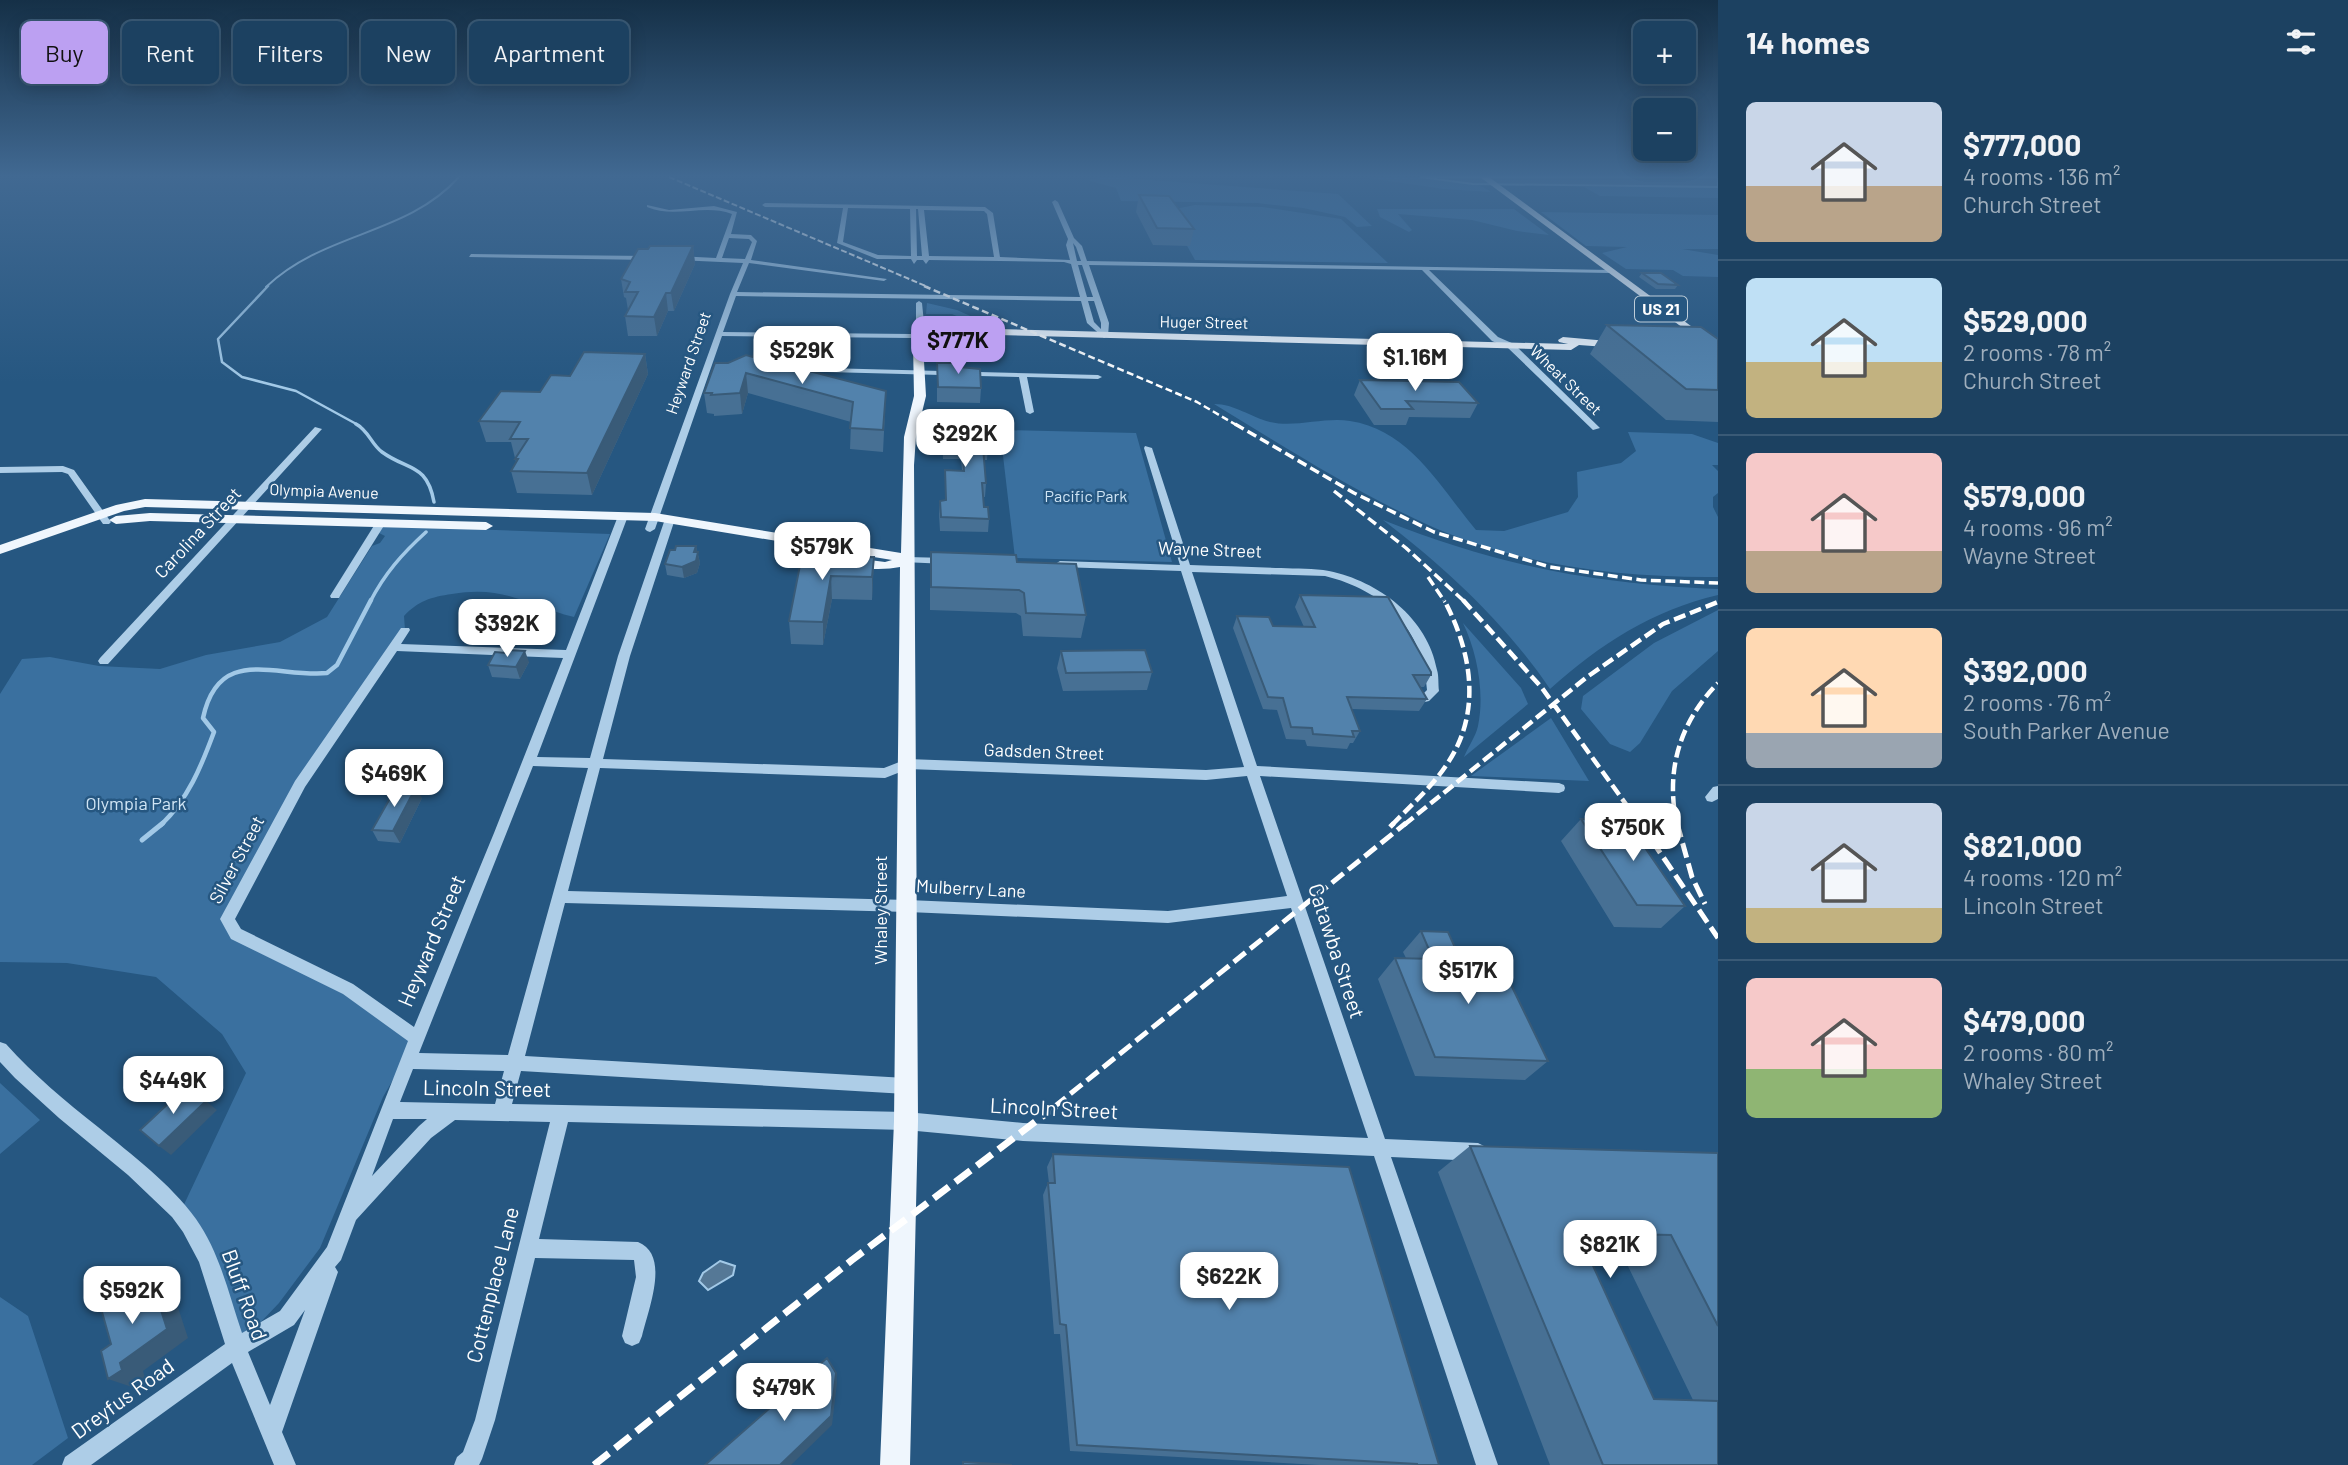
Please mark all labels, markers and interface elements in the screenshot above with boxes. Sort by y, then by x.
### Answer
chip: Buy [21,21,108,84]
chip: Rent [122,21,219,84]
chip: Filters [233,21,347,84]
chip: New [361,21,455,84]
chip: Apartment [469,21,629,84]
map controls [1633,21,1696,161]
button: + [1633,21,1696,84]
icon: filters [2282,23,2320,61]
text: 14 homes [1746,24,1870,60]
button: − [1633,98,1696,161]
text: $777,000 [1963,126,2081,162]
icon: home [1802,130,1886,214]
text: 4 rooms · 136 m² [1963,162,2121,190]
text: Church Street [1963,190,2102,218]
road number: US 21 [1635,296,1687,322]
text: $529,000 [1963,302,2088,338]
icon: home [1802,306,1886,390]
street label: Heyward Street [661,309,714,417]
street label: Huger Street [1159,311,1249,332]
pin: $777K [909,316,1007,376]
text: $777K [927,325,989,353]
pin: $529K [753,326,851,386]
pin: $1.16M [1358,334,1472,393]
text: $529K [769,335,835,363]
text: 2 rooms · 78 m² [1963,338,2111,366]
street label: Wheat Street [1527,341,1606,418]
text: $1.16M [1383,342,1447,370]
text: Church Street [1963,366,2102,394]
pin: $292K [916,410,1014,469]
text: $292K [932,418,998,446]
text: $579,000 [1963,477,2086,513]
street label: Olympia Avenue [269,479,379,502]
icon: home [1802,481,1886,565]
street label: Carolina Street [149,482,245,582]
park label: Pacific Park [1045,486,1127,505]
text: 4 rooms · 96 m² [1963,513,2113,541]
pin: $579K [773,522,871,582]
text: $579K [790,531,854,559]
street label: Wayne Street [1158,536,1263,562]
text: Wayne Street [1963,541,2096,569]
pin: $392K [458,600,556,659]
text: $392K [474,608,540,636]
text: $392,000 [1963,652,2088,688]
icon: home [1802,656,1886,740]
text: 2 rooms · 76 m² [1963,688,2111,716]
text: South Parker Avenue [1963,716,2170,744]
street label: Gadsden Street [983,738,1105,764]
pin: $469K [345,750,443,809]
text: $469K [361,758,427,786]
park label: Olympia Park [85,792,187,814]
pin: $750K [1584,804,1682,863]
street label: Silver Street [204,812,268,907]
text: $750K [1601,812,1665,840]
text: $821,000 [1963,827,2082,863]
icon: home [1802,831,1886,915]
street label: Whaley Street [869,855,891,965]
text: 4 rooms · 120 m² [1963,863,2122,891]
street label: Heyward Street [392,871,470,1010]
street label: Mulberry Lane [916,874,1027,902]
street label: Catawba Street [1304,880,1371,1021]
text: Lincoln Street [1963,891,2104,919]
pin: $517K [1419,946,1517,1006]
text: $517K [1438,955,1498,983]
text: $479,000 [1963,1002,2085,1038]
icon: home [1802,1006,1886,1090]
text: 2 rooms · 80 m² [1963,1038,2113,1066]
pin: $449K [124,1056,222,1116]
text: $449K [139,1065,207,1093]
text: Whaley Street [1963,1066,2103,1094]
street label: Lincoln Street [423,1074,551,1101]
street label: Lincoln Street [989,1092,1119,1123]
street label: Cottenplace Lane [460,1204,523,1365]
pin: $821K [1561,1220,1659,1280]
text: $821K [1580,1229,1640,1257]
street label: Bluff Road [217,1246,273,1343]
pin: $622K [1180,1252,1278,1312]
text: $622K [1196,1261,1262,1289]
pin: $592K [83,1266,181,1326]
text: $592K [99,1275,165,1303]
street label: Dreyfus Road [66,1352,178,1443]
pin: $479K [735,1364,833,1423]
text: $479K [752,1372,816,1400]

